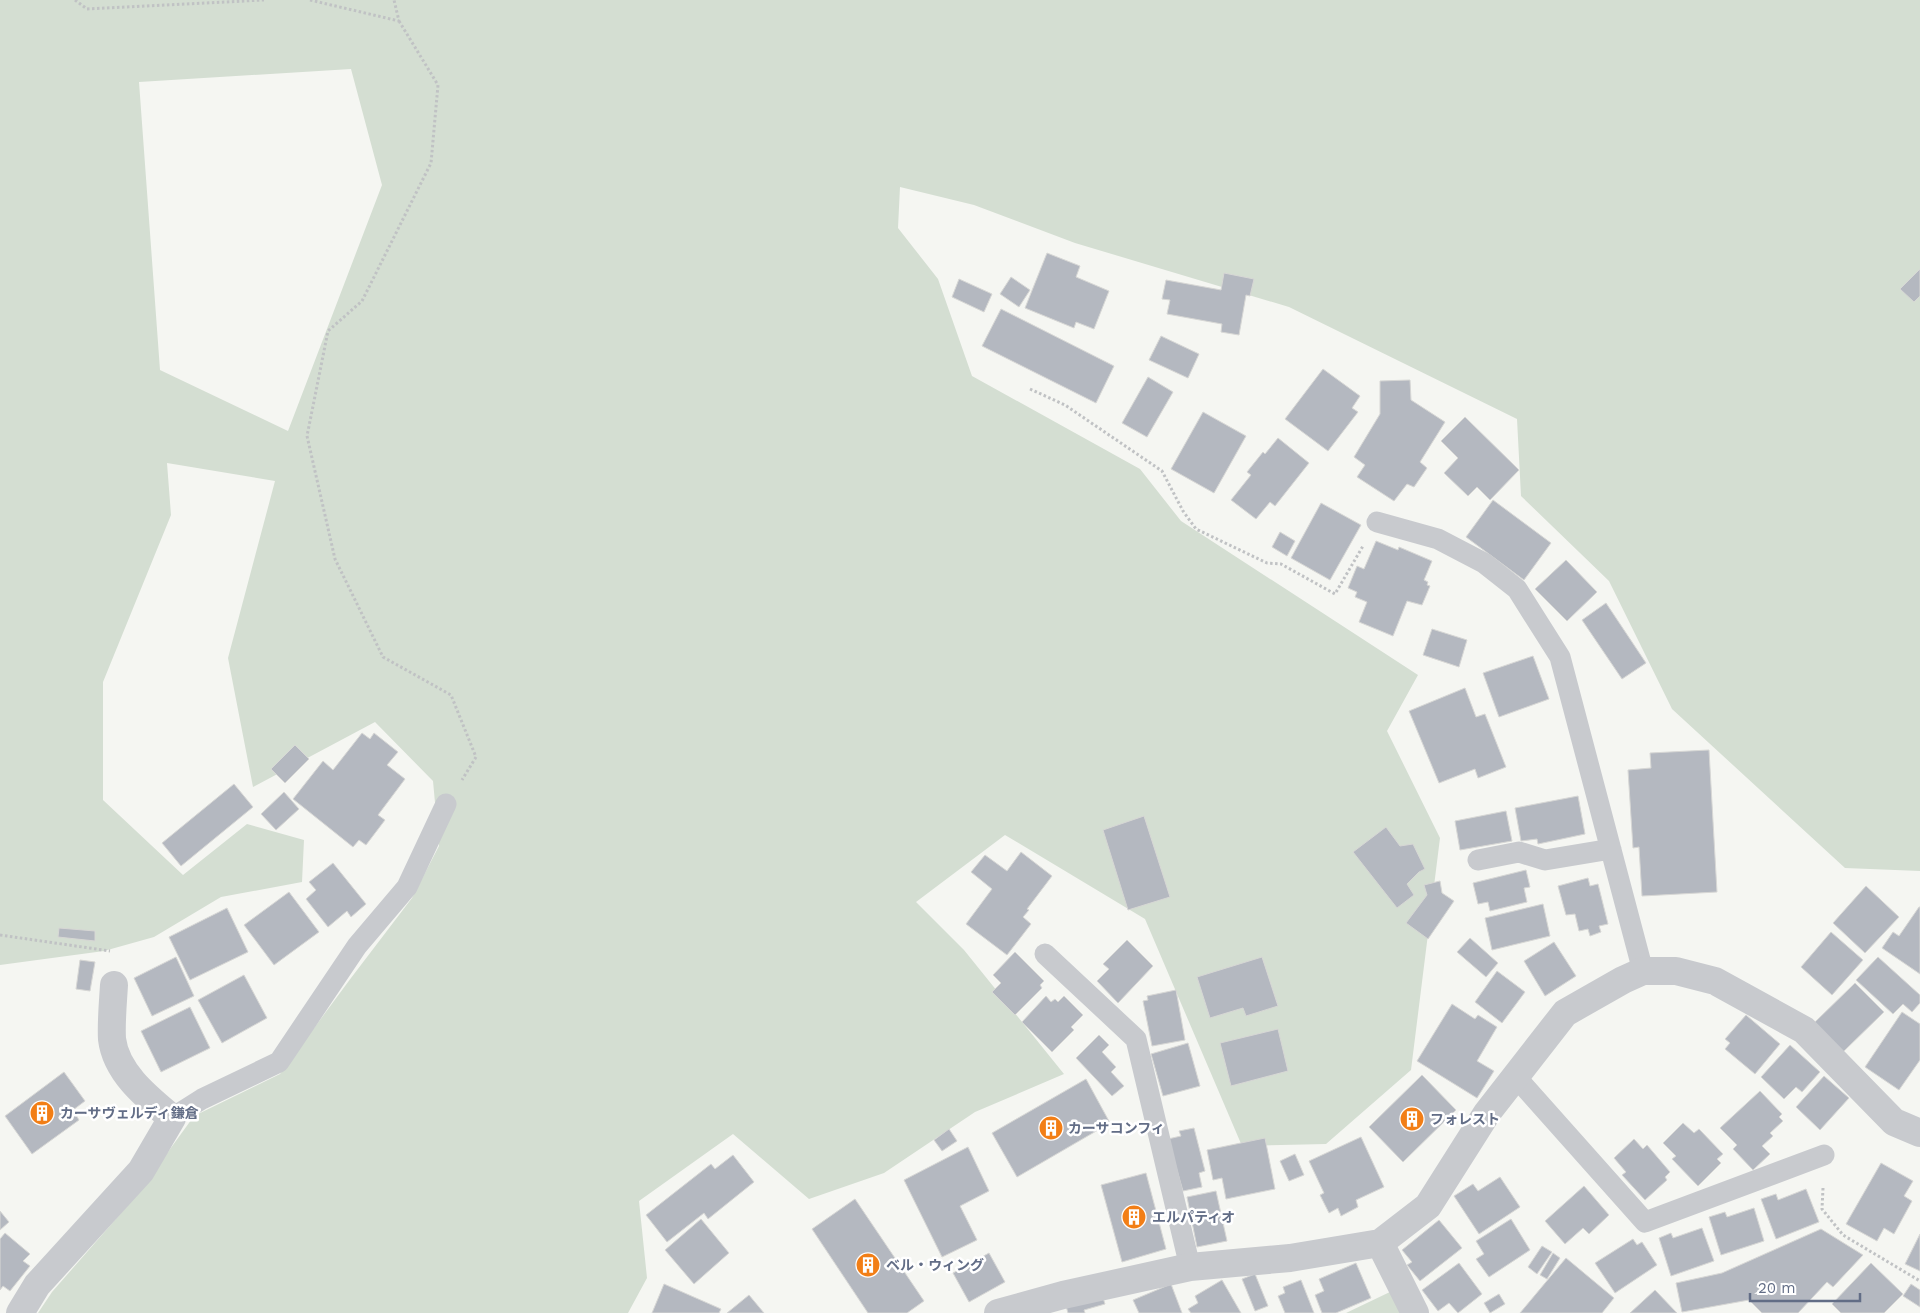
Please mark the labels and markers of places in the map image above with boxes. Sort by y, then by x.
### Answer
building icon: カーサヴェルディ鎌倉 [29,1100,55,1126]
place label: カーサヴェルディ鎌倉 [60,1105,199,1121]
building icon: フォレスト [1399,1106,1425,1132]
place label: フォレスト [1430,1111,1500,1127]
building icon: カーサコンフィ [1038,1115,1064,1141]
place label: カーサコンフィ [1068,1120,1165,1136]
building icon: エルパティオ [1121,1204,1147,1230]
place label: エルパティオ [1152,1209,1235,1225]
building icon: ベル・ウィング [855,1252,881,1278]
place label: ベル・ウィング [886,1257,984,1273]

